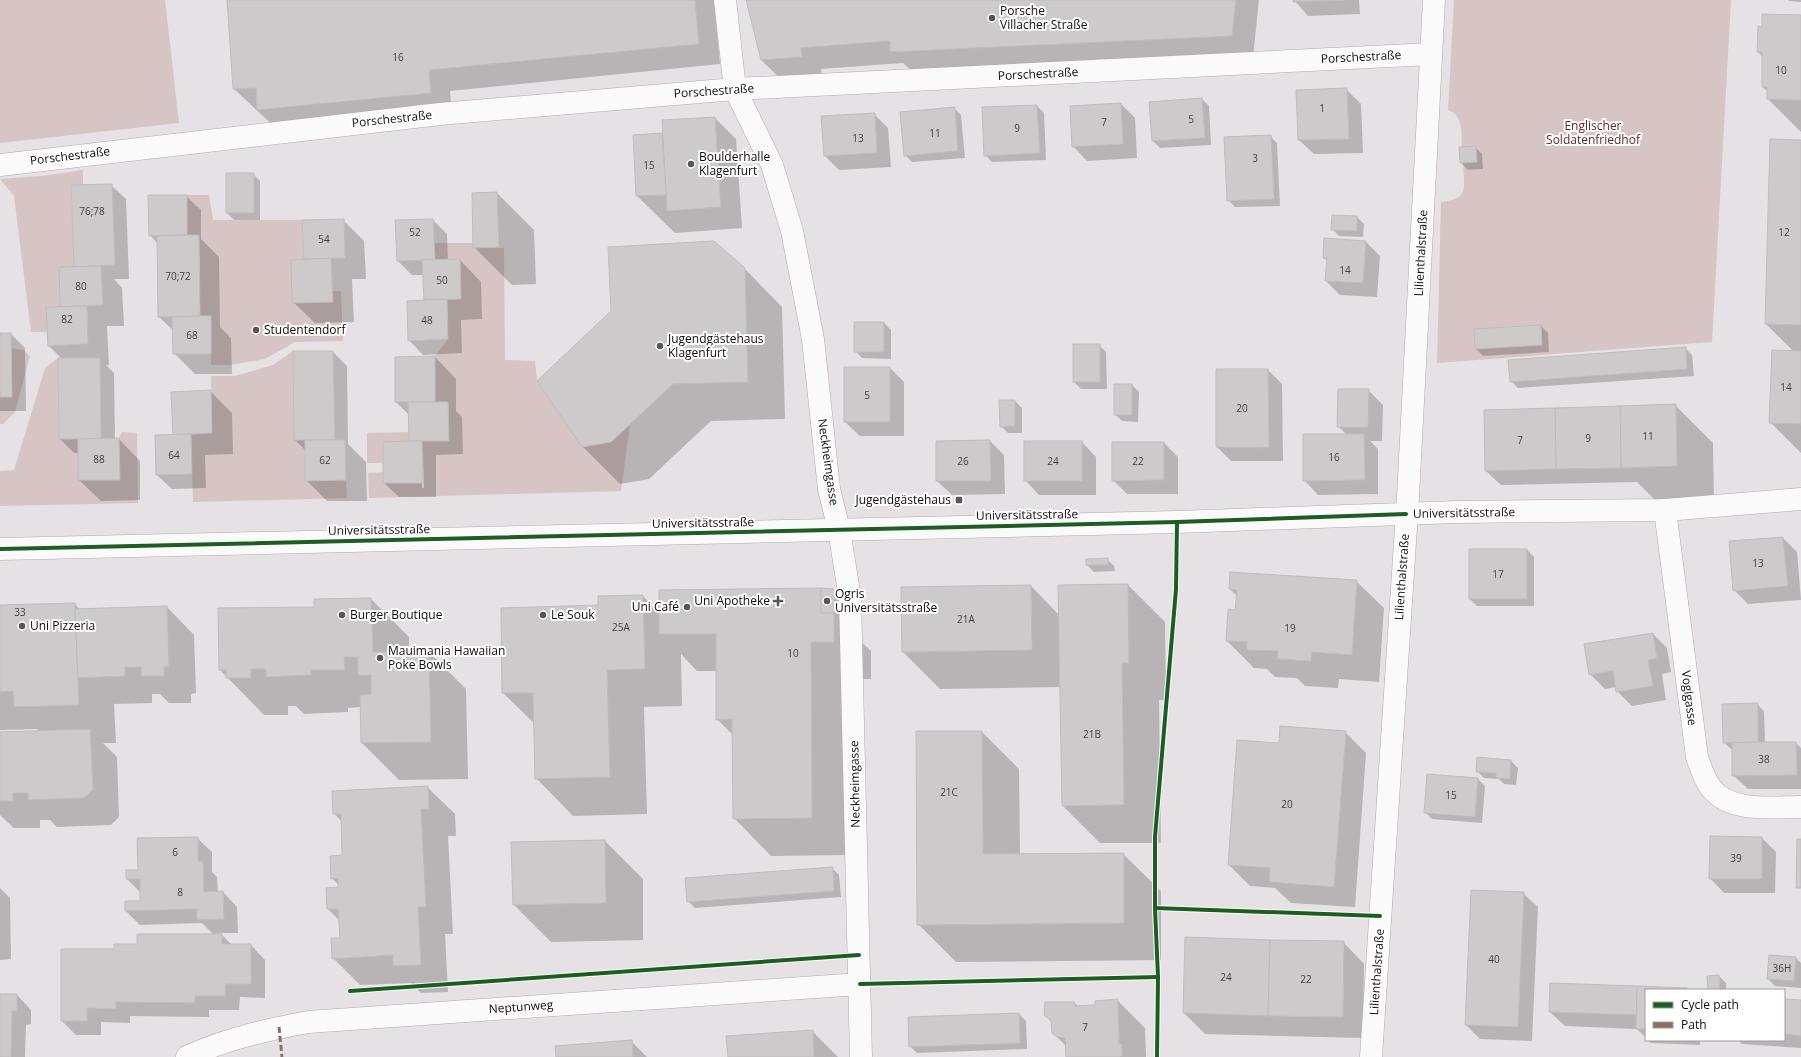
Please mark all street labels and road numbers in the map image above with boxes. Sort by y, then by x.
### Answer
street label: Porschestraße [1320,46,1402,67]
street label: Porschestraße [997,63,1079,84]
street label: Porschestraße [673,79,755,102]
street label: Porschestraße [351,106,433,131]
street label: Porschestraße [29,142,111,169]
street label: Lilienthalstraße [1410,209,1431,297]
street label: Neckheimgasse [814,417,843,507]
street label: Universitätsstraße [1413,503,1516,522]
street label: Universitätsstraße [976,505,1079,524]
street label: Universitätsstraße [652,513,755,532]
street label: Universitätsstraße [328,520,431,539]
street label: Lilienthalstraße [1390,533,1413,621]
street label: Voglgasse [1678,669,1701,727]
street label: Neckheimgasse [845,740,864,828]
street label: Lilienthalstraße [1365,928,1388,1016]
street label: Neptunweg [488,996,554,1017]

